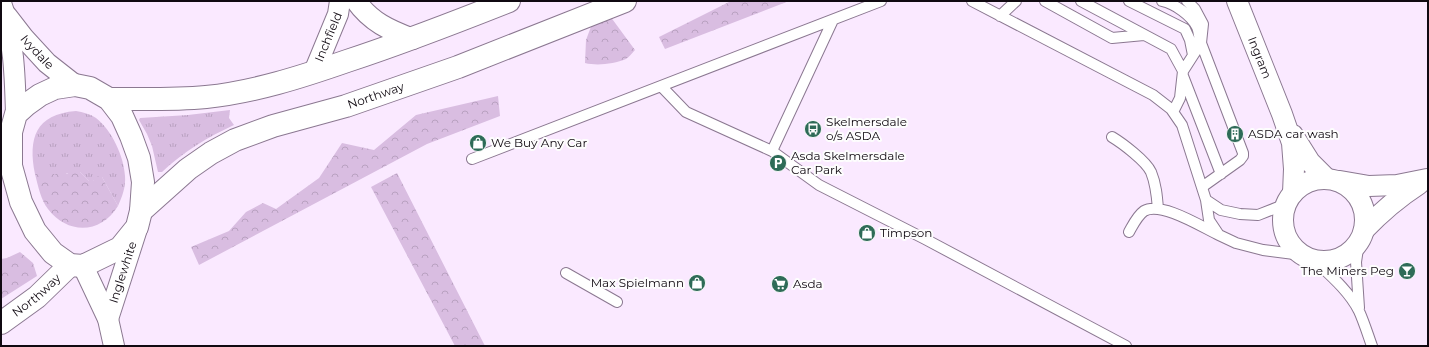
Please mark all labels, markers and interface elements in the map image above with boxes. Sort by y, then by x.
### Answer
street label: Inchfield [311,10,345,64]
street label: Ivydale [17,32,57,72]
street label: Ingram [1245,34,1275,81]
street label: Northway [345,78,406,112]
place label: Skelmersdale o/s ASDA [826,114,907,143]
bus stop icon: Skelmersdale o/s ASDA [803,119,823,139]
building icon: ASDA car wash [1225,124,1245,144]
place label: ASDA car wash [1248,126,1339,141]
shop icon: We Buy Any Car [468,133,488,153]
place label: We Buy Any Car [491,135,587,150]
place label: Asda Skelmersdale Car Park [791,148,905,177]
parking icon: Asda Skelmersdale Car Park [768,153,788,173]
shop icon: Timpson [857,223,877,243]
place label: Timpson [880,225,932,240]
street label: Inglewhite [106,239,140,305]
bar icon: The Miners Peg [1397,261,1417,281]
place label: The Miners Peg [1301,263,1394,278]
street label: Northway [9,270,64,320]
shop icon: Max Spielmann [687,273,707,293]
supermarket icon: Asda [770,274,790,294]
place label: Max Spielmann [591,275,684,290]
place label: Asda [793,276,823,291]

